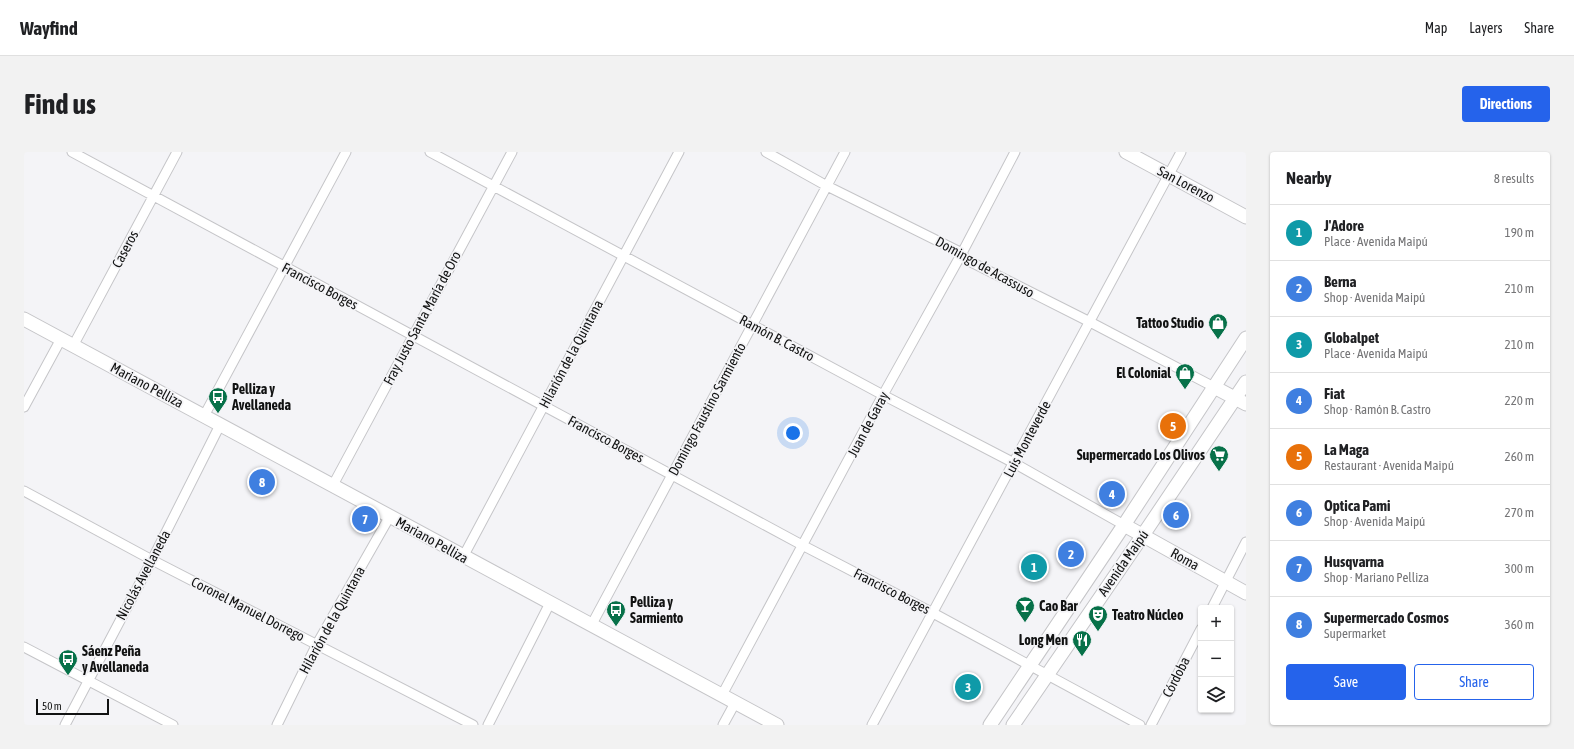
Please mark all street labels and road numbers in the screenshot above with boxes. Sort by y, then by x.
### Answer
street label: San Lorenzo [1155,162,1217,206]
street label: Caseros [109,228,141,270]
street label: Domingo de Acassuso [933,233,1037,301]
street label: Fray Justo Santa María de Oro [380,248,464,388]
street label: Francisco Borges [279,259,361,313]
street label: Hilarión de la Quintana [536,297,606,411]
street label: Ramón B. Castro [737,312,817,364]
street label: Domingo Faustino Sarmiento [665,340,749,478]
street label: Mariano Pelliza [108,359,186,411]
street label: Juan de Garay [844,389,892,459]
street label: Luis Monteverde [1000,398,1054,480]
street label: Francisco Borges [565,412,647,466]
street label: Mariano Pelliza [393,514,471,566]
street label: Nicolás Avellaneda [113,527,173,623]
street label: Avenida Maipú [1095,527,1151,599]
street label: Roma [1168,545,1202,573]
street label: Hilarión de la Quintana [296,564,368,676]
street label: Francisco Borges [851,565,933,617]
street label: Coronel Manuel Dorrego [189,573,307,645]
street label: Córdoba [1159,654,1193,700]

